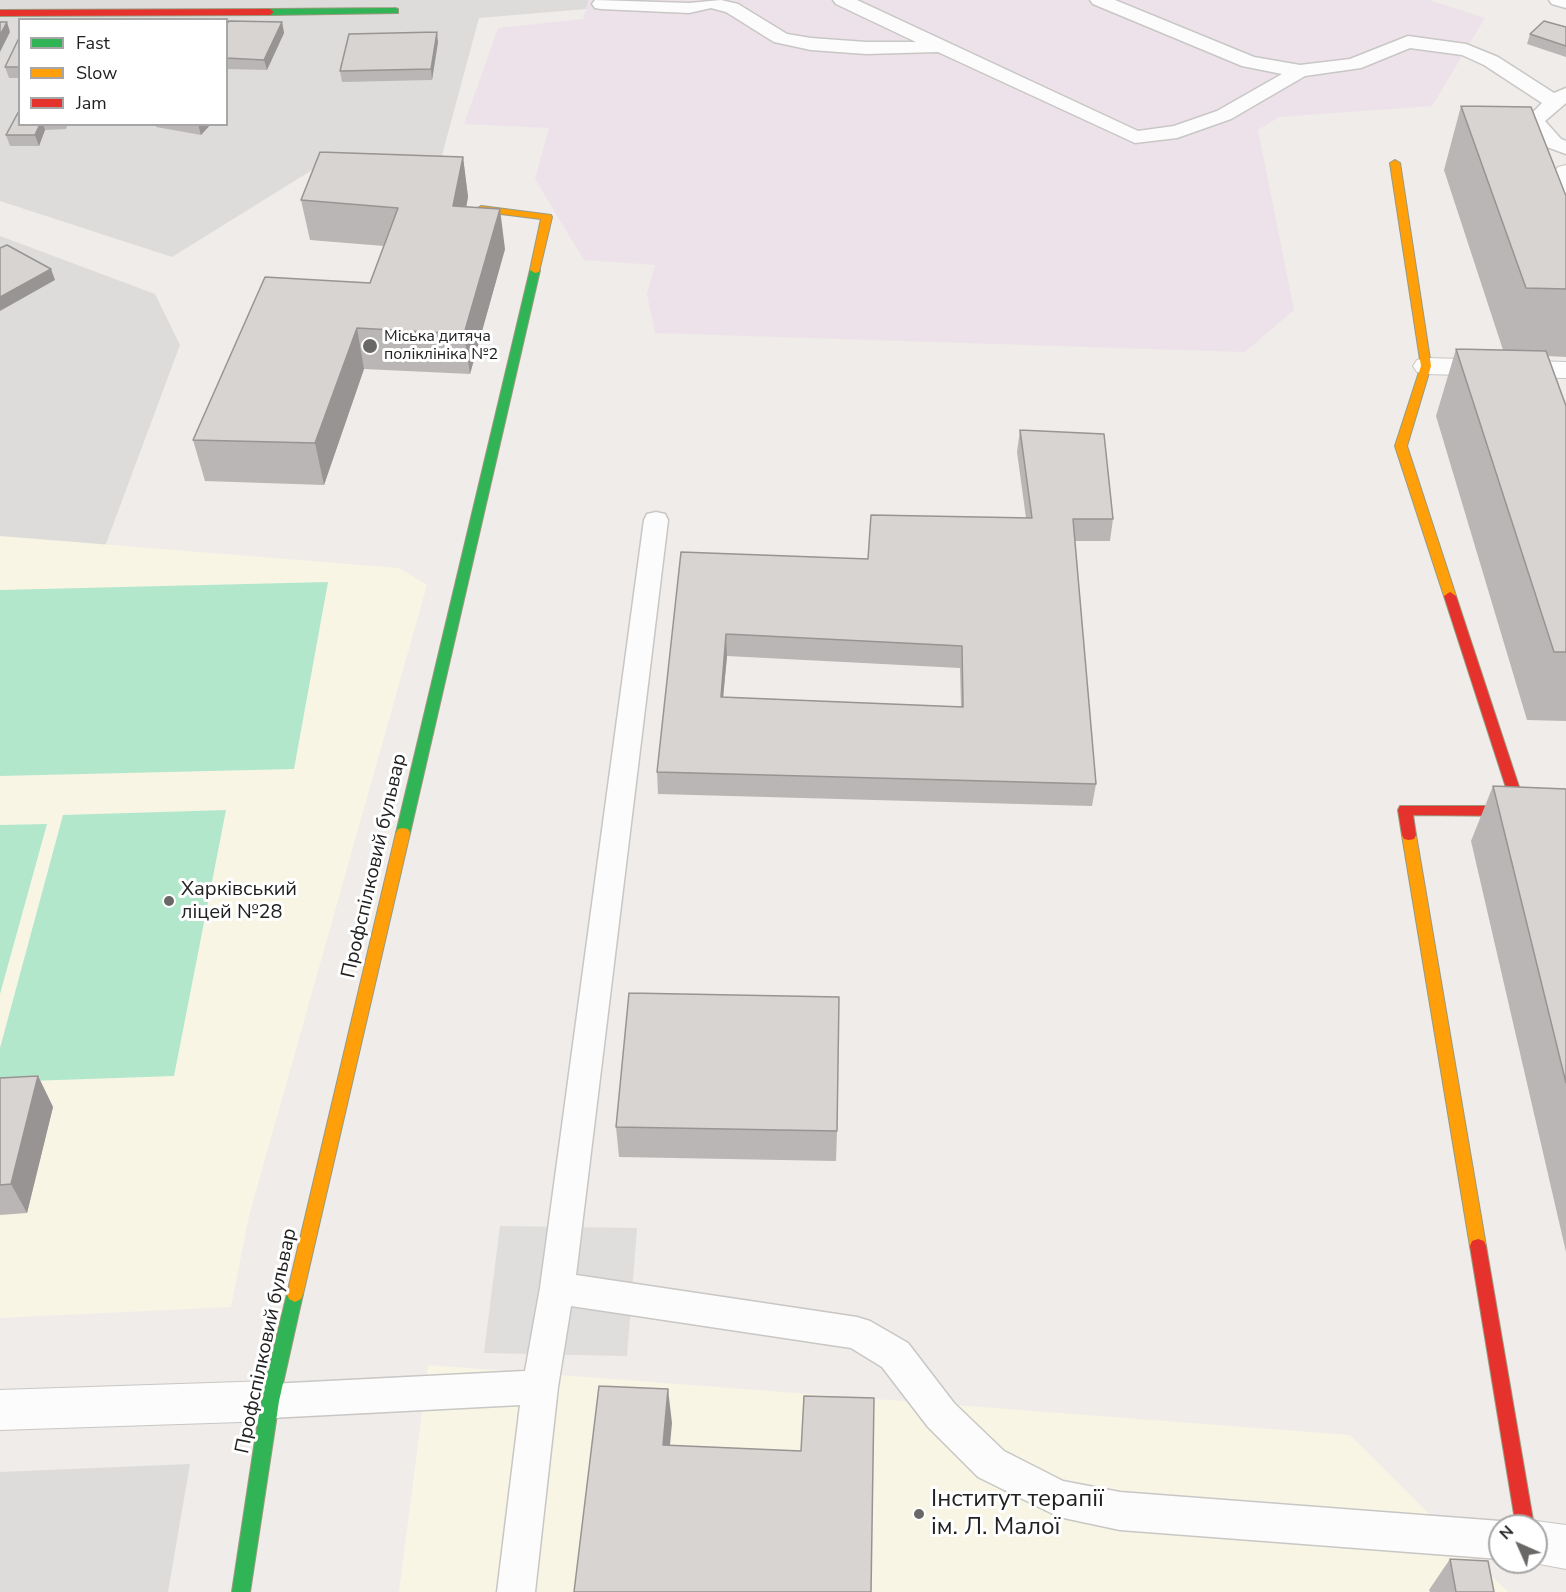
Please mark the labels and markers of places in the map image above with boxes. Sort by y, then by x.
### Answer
place label: Міська дитяча поліклініка №2 [384,327,498,365]
marker: Міська дитяча поліклініка №2 [361,337,379,355]
place label: Харківський ліцей №28 [181,878,297,925]
marker: Харківський ліцей №28 [162,894,176,908]
place label: Інститут терапії ім. Л. Малої [931,1486,1104,1542]
marker: Інститут терапії ім. Л. Малої [912,1507,926,1521]

